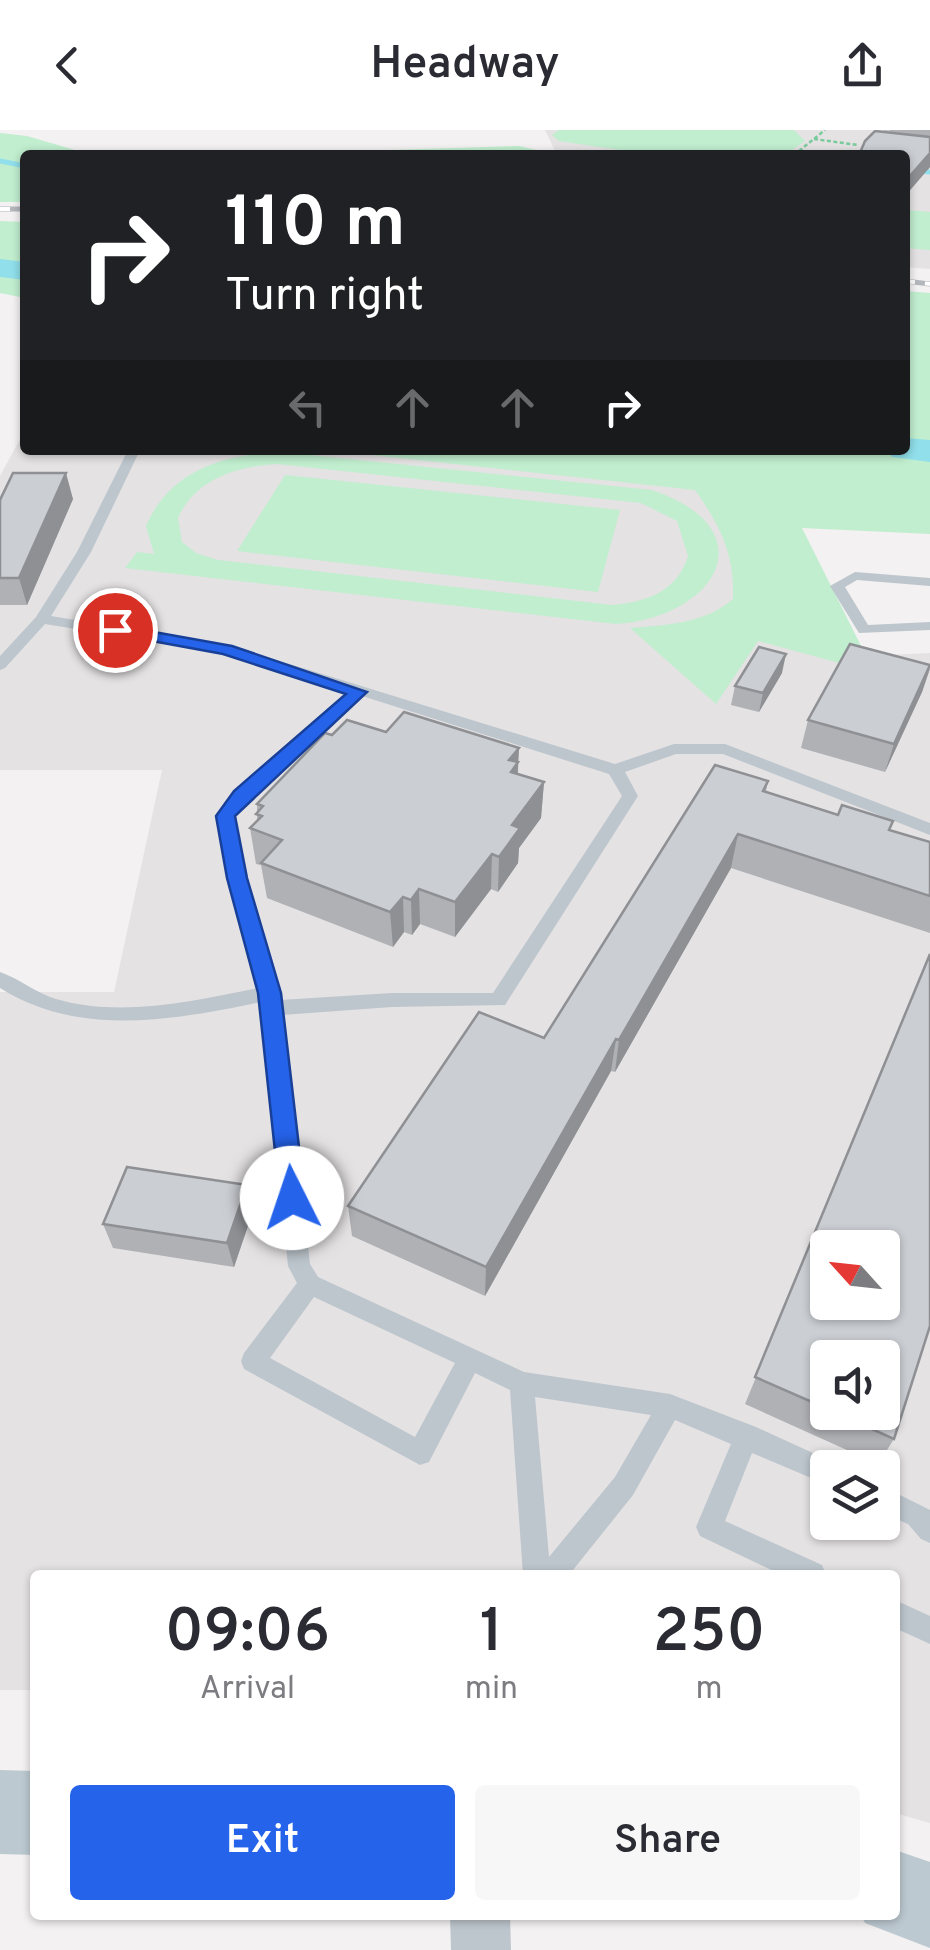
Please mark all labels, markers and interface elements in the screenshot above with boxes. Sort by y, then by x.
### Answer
text: Headway [370,37,560,94]
icon: back [40,38,95,93]
icon: share [835,38,890,93]
text: 110 m [225,182,406,271]
icon: right [60,190,190,320]
text: Turn right [225,269,424,326]
icon: left [280,380,335,435]
icon: ahead [385,380,440,435]
icon: ahead [490,380,545,435]
icon: right [595,380,650,435]
pin [73,588,158,673]
icon: arrive [88,603,143,658]
position arrow [240,1146,344,1250]
north arrow [810,1230,900,1320]
map controls [810,1230,900,1540]
button: sound [810,1340,900,1430]
button: layers [810,1450,900,1540]
text: 09:06 [165,1597,330,1673]
text: 1 [480,1597,503,1673]
text: 250 [653,1597,765,1673]
text: Arrival [200,1670,295,1710]
text: min [465,1670,518,1710]
text: m [695,1670,723,1710]
button: Exit [70,1785,455,1900]
button: Share [475,1785,860,1900]

